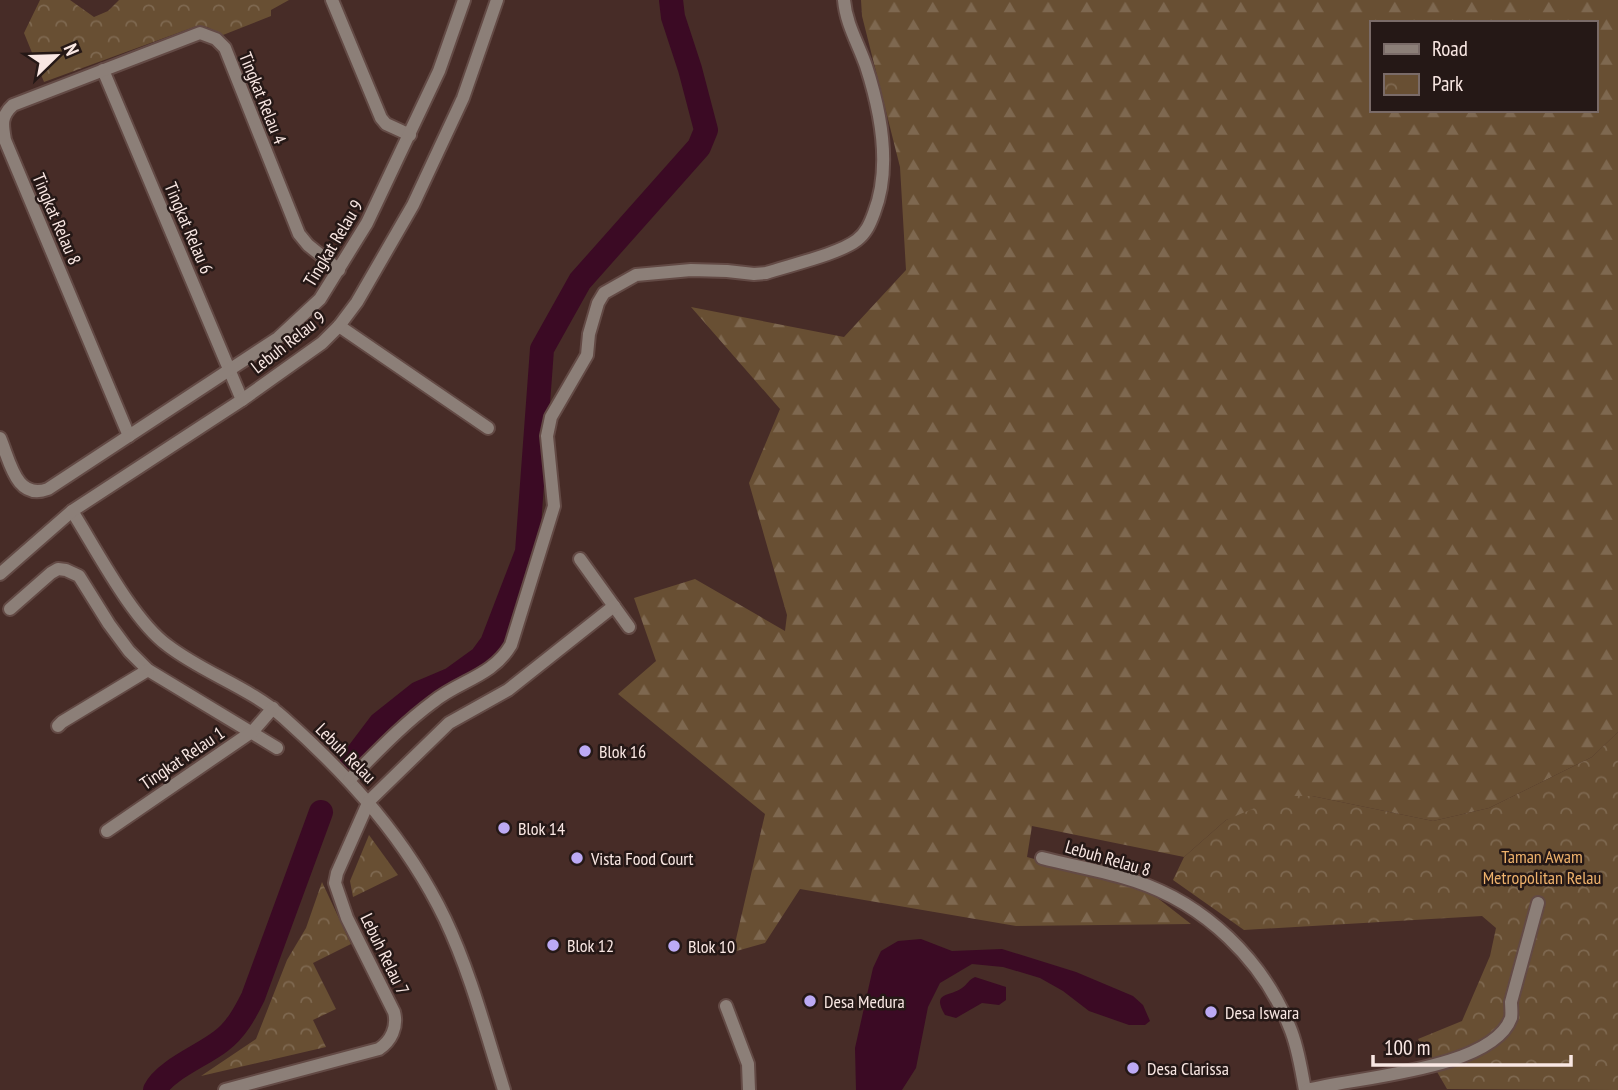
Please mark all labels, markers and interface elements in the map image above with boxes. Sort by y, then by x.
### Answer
north arrow [21,21,91,91]
legend [1370,21,1597,112]
text: Road [1432,35,1468,62]
text: N [59,40,85,59]
street label: Tingkat Relau 4 [234,49,292,147]
text: Park [1432,70,1463,97]
street label: Tingkat Relau 8 [27,170,87,268]
street label: Tingkat Relau 6 [159,179,219,277]
street label: Tingkat Relau 9 [298,195,368,291]
street label: Lebuh Relau 9 [246,306,330,378]
street label: Lebuh Relau [311,718,381,788]
street label: Tingkat Relau 1 [135,721,229,795]
place label: Blok 16 [599,740,646,763]
marker: Blok 16 [577,743,593,759]
place label: Blok 14 [518,817,565,840]
marker: Blok 14 [496,820,512,836]
street label: Lebuh Relau 8 [1063,835,1153,881]
park label: Taman Awam Metropolitan Relau [1483,845,1601,889]
place label: Vista Food Court [590,847,694,870]
marker: Vista Food Court [569,850,585,866]
street label: Lebuh Relau 7 [355,909,415,999]
place label: Blok 12 [567,934,614,957]
place label: Blok 10 [688,935,735,958]
marker: Blok 12 [545,937,561,953]
marker: Blok 10 [666,938,682,954]
place label: Desa Medura [824,990,905,1013]
marker: Desa Medura [802,993,818,1009]
place label: Desa Iswara [1225,1001,1299,1024]
marker: Desa Iswara [1203,1004,1219,1020]
scale bar [1373,1024,1571,1068]
text: 100 m [1384,1034,1430,1061]
place label: Desa Clarissa [1147,1057,1229,1080]
marker: Desa Clarissa [1125,1060,1141,1076]

